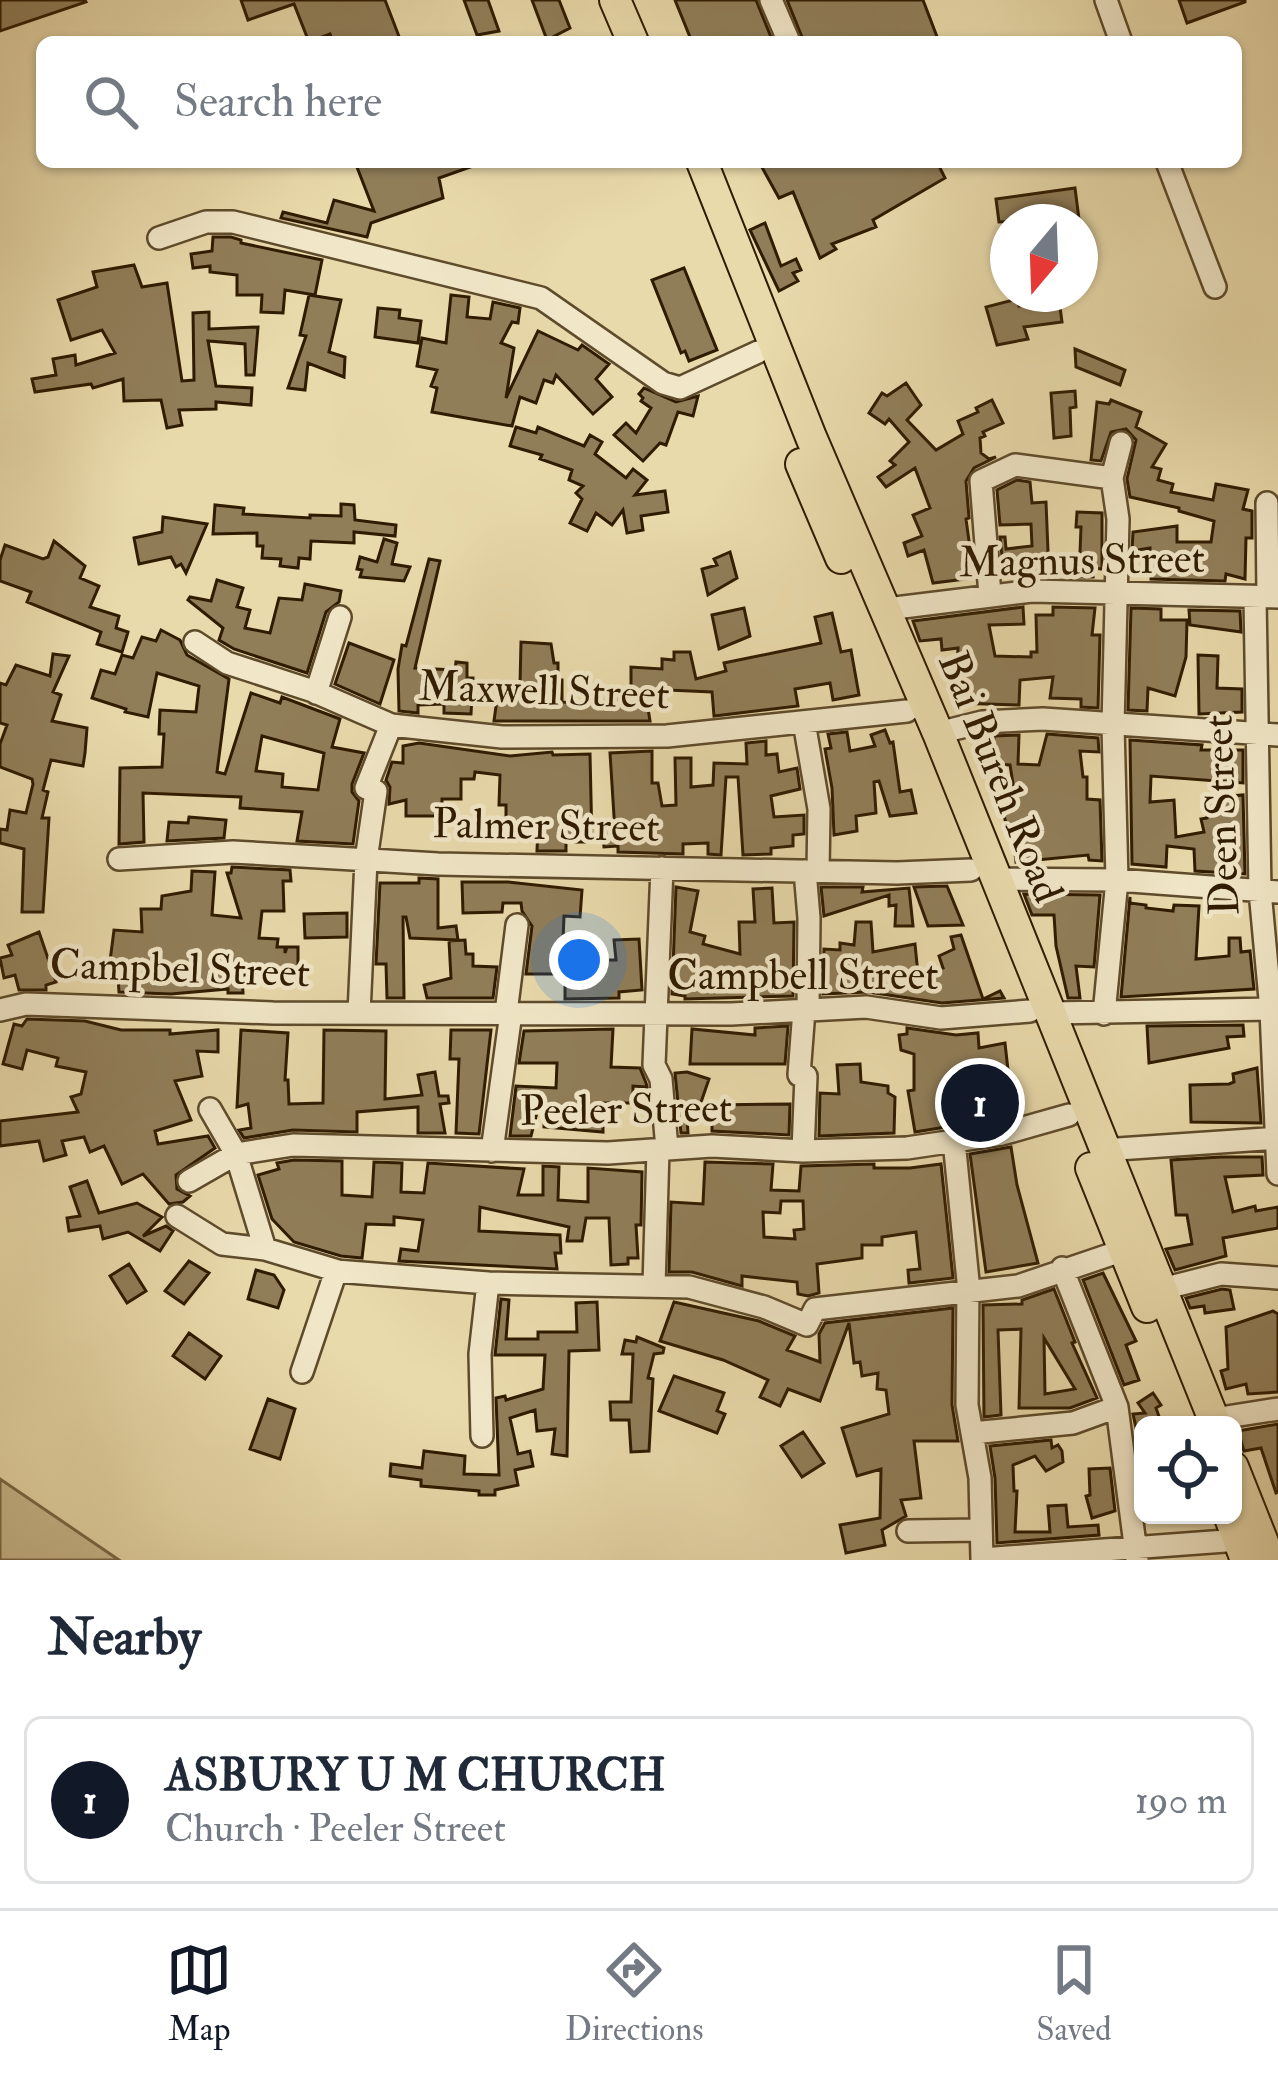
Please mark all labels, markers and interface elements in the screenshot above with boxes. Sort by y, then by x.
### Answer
search box [36,36,1242,168]
icon: search [78,69,144,135]
text: Search here [174,74,382,130]
north arrow [990,204,1098,312]
street label: Magnus Street [959,533,1205,589]
street label: Bai Bureh Road [926,644,1074,910]
street label: Maxwell Street [418,661,670,721]
street label: Deen Street [1193,714,1251,916]
street label: Palmer Street [432,798,660,854]
your location [549,930,609,990]
street label: Campbel Street [49,938,311,1000]
street label: Campbell Street [667,950,939,1002]
pin: 1 [941,1058,1019,1148]
street label: Peeler Street [519,1082,733,1138]
map controls [1134,1416,1242,1524]
button: locate [1134,1416,1242,1524]
text: Nearby [48,1606,201,1670]
text: ASBURY U M CHURCH [165,1748,666,1804]
text: 1 [83,1776,97,1825]
text: 190 m [1135,1776,1227,1825]
text: Church · Peeler Street [165,1804,506,1853]
tab: Map [166,1937,232,2050]
tab: Directions [565,1937,704,2050]
tab: Saved [1036,1937,1112,2050]

